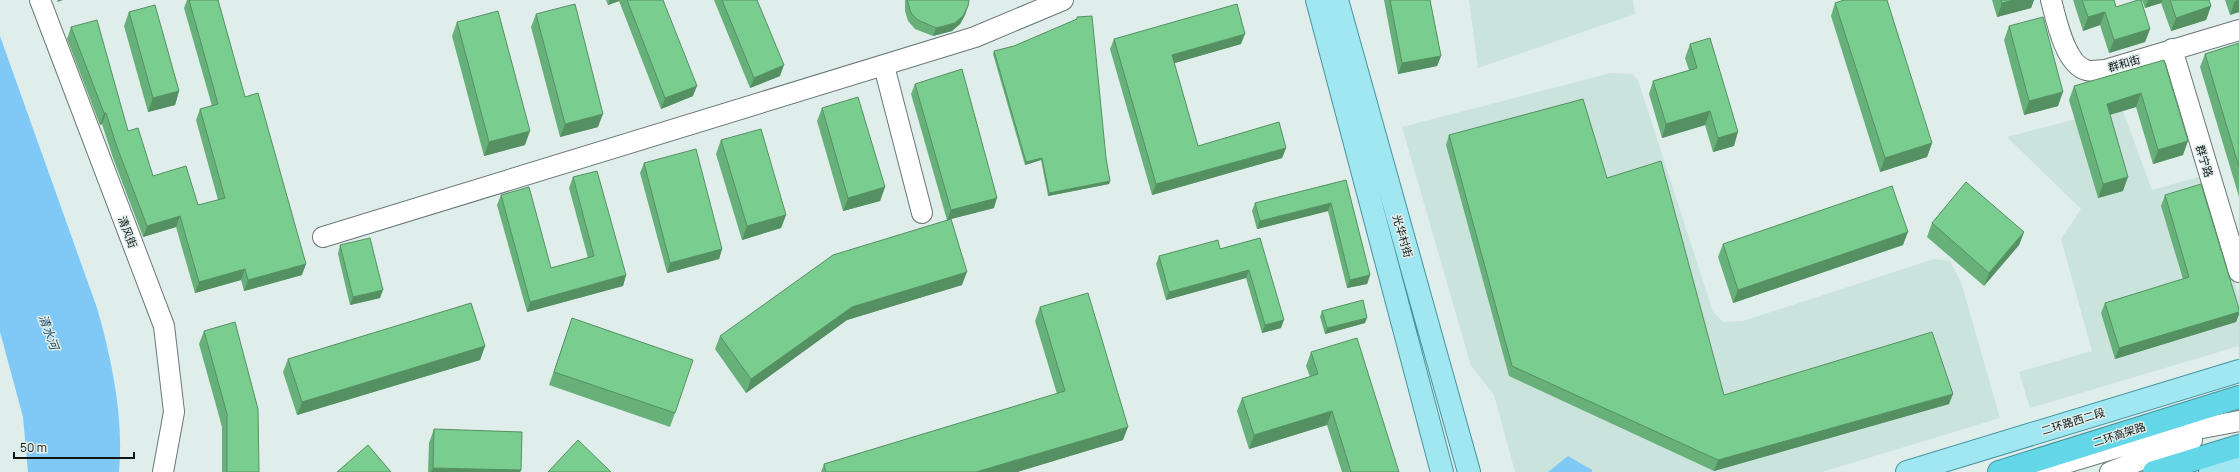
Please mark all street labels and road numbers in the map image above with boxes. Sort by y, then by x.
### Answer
street label: 群和街 [2106,51,2142,75]
street label: 群宁路 [2193,143,2217,179]
street label: 光华村街 [1390,213,1416,259]
street label: 清风街 [115,214,141,250]
street label: 二环路西二段 [2039,404,2107,438]
street label: 二环高架路 [2091,418,2147,450]

